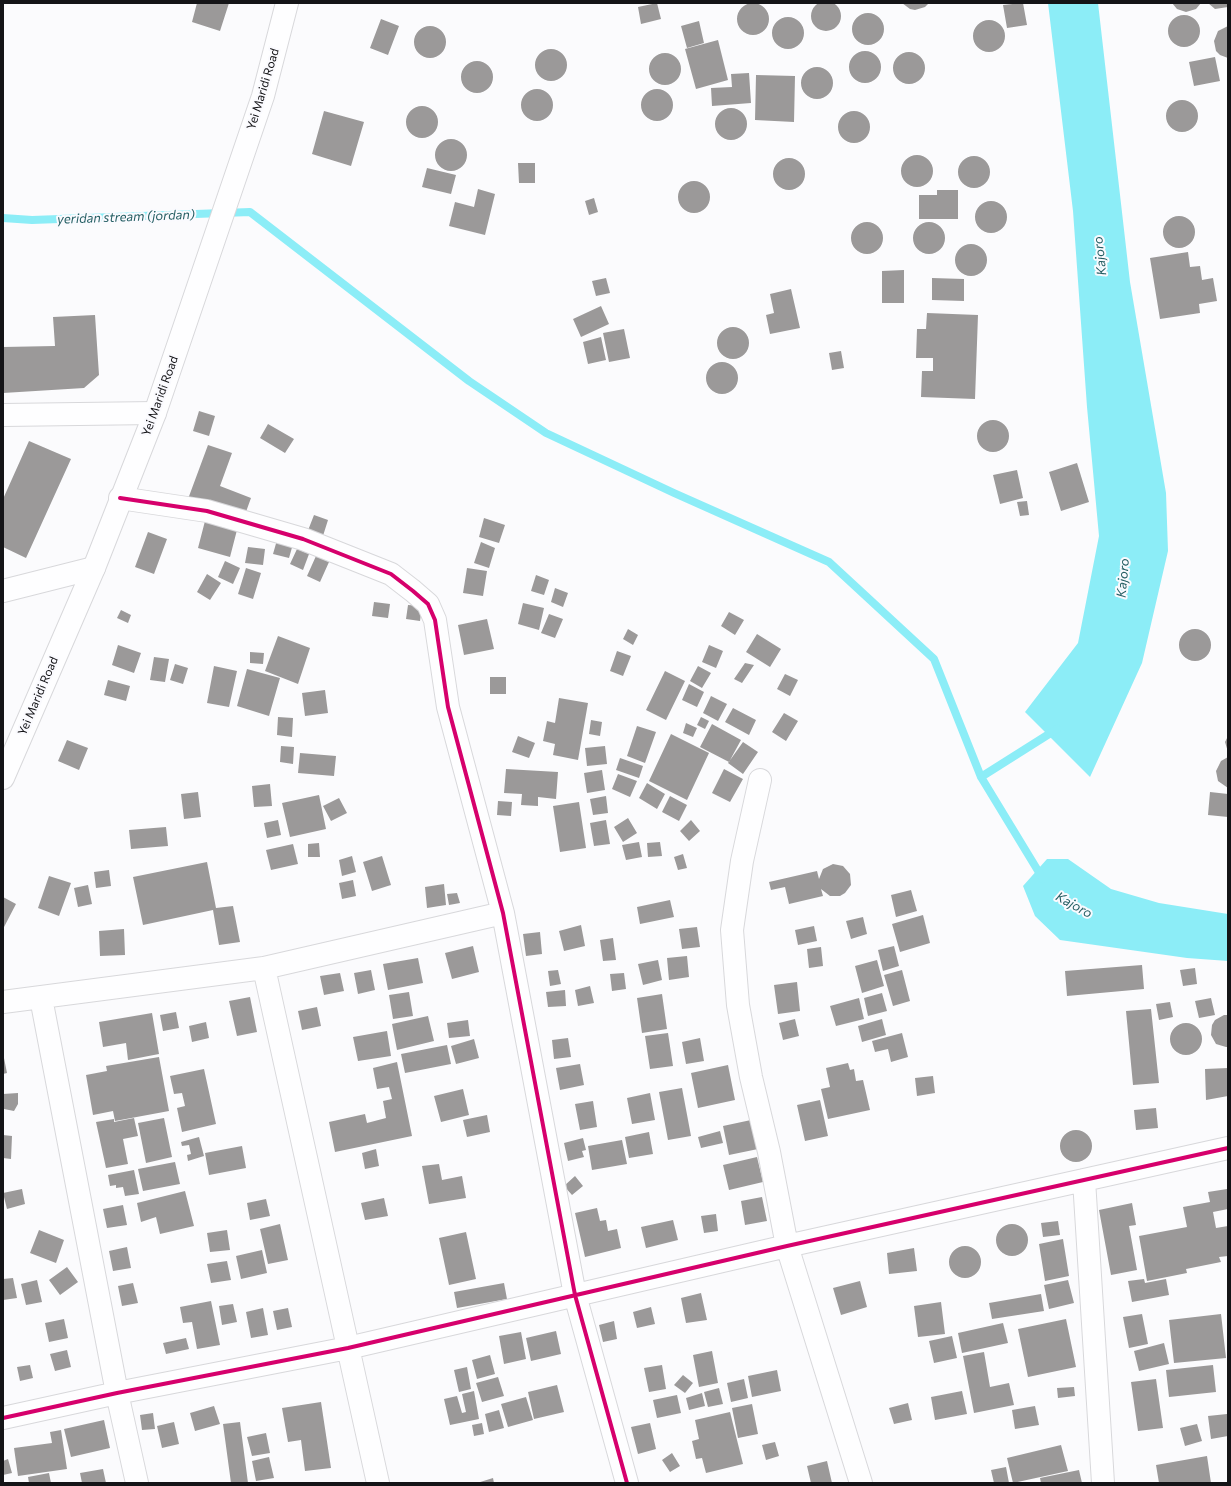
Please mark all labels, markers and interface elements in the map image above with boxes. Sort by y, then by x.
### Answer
street label: Yei Maridi Road [244,47,282,131]
water label: yeridan stream (jordan) [57,207,195,227]
water label: Kajoro [1090,236,1110,276]
street label: Yei Maridi Road [139,354,181,438]
water label: Kajoro [1114,558,1132,598]
street label: Yei Maridi Road [15,654,61,738]
water label: Kajoro [1053,889,1095,921]

